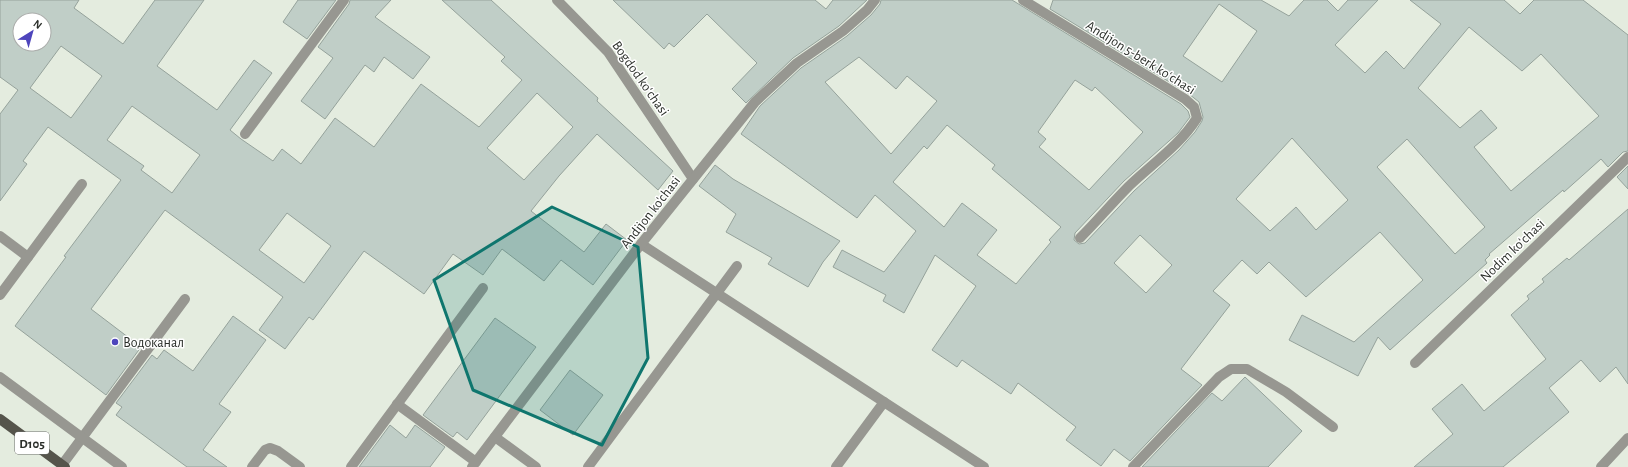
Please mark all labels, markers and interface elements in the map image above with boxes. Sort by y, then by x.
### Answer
north arrow [12,12,52,52]
text: N [31,18,44,31]
street label: Аndijon 5-berk koʻchasi [1083,18,1198,97]
street label: Bogdod koʻchasi [609,39,671,119]
street label: Andijon ko'chasi [618,174,683,251]
street label: Nodim koʻchasi [1478,217,1548,285]
place label: Водоканал [123,336,184,350]
marker: Водоканал [110,337,120,347]
road number: D105 [15,432,49,454]

